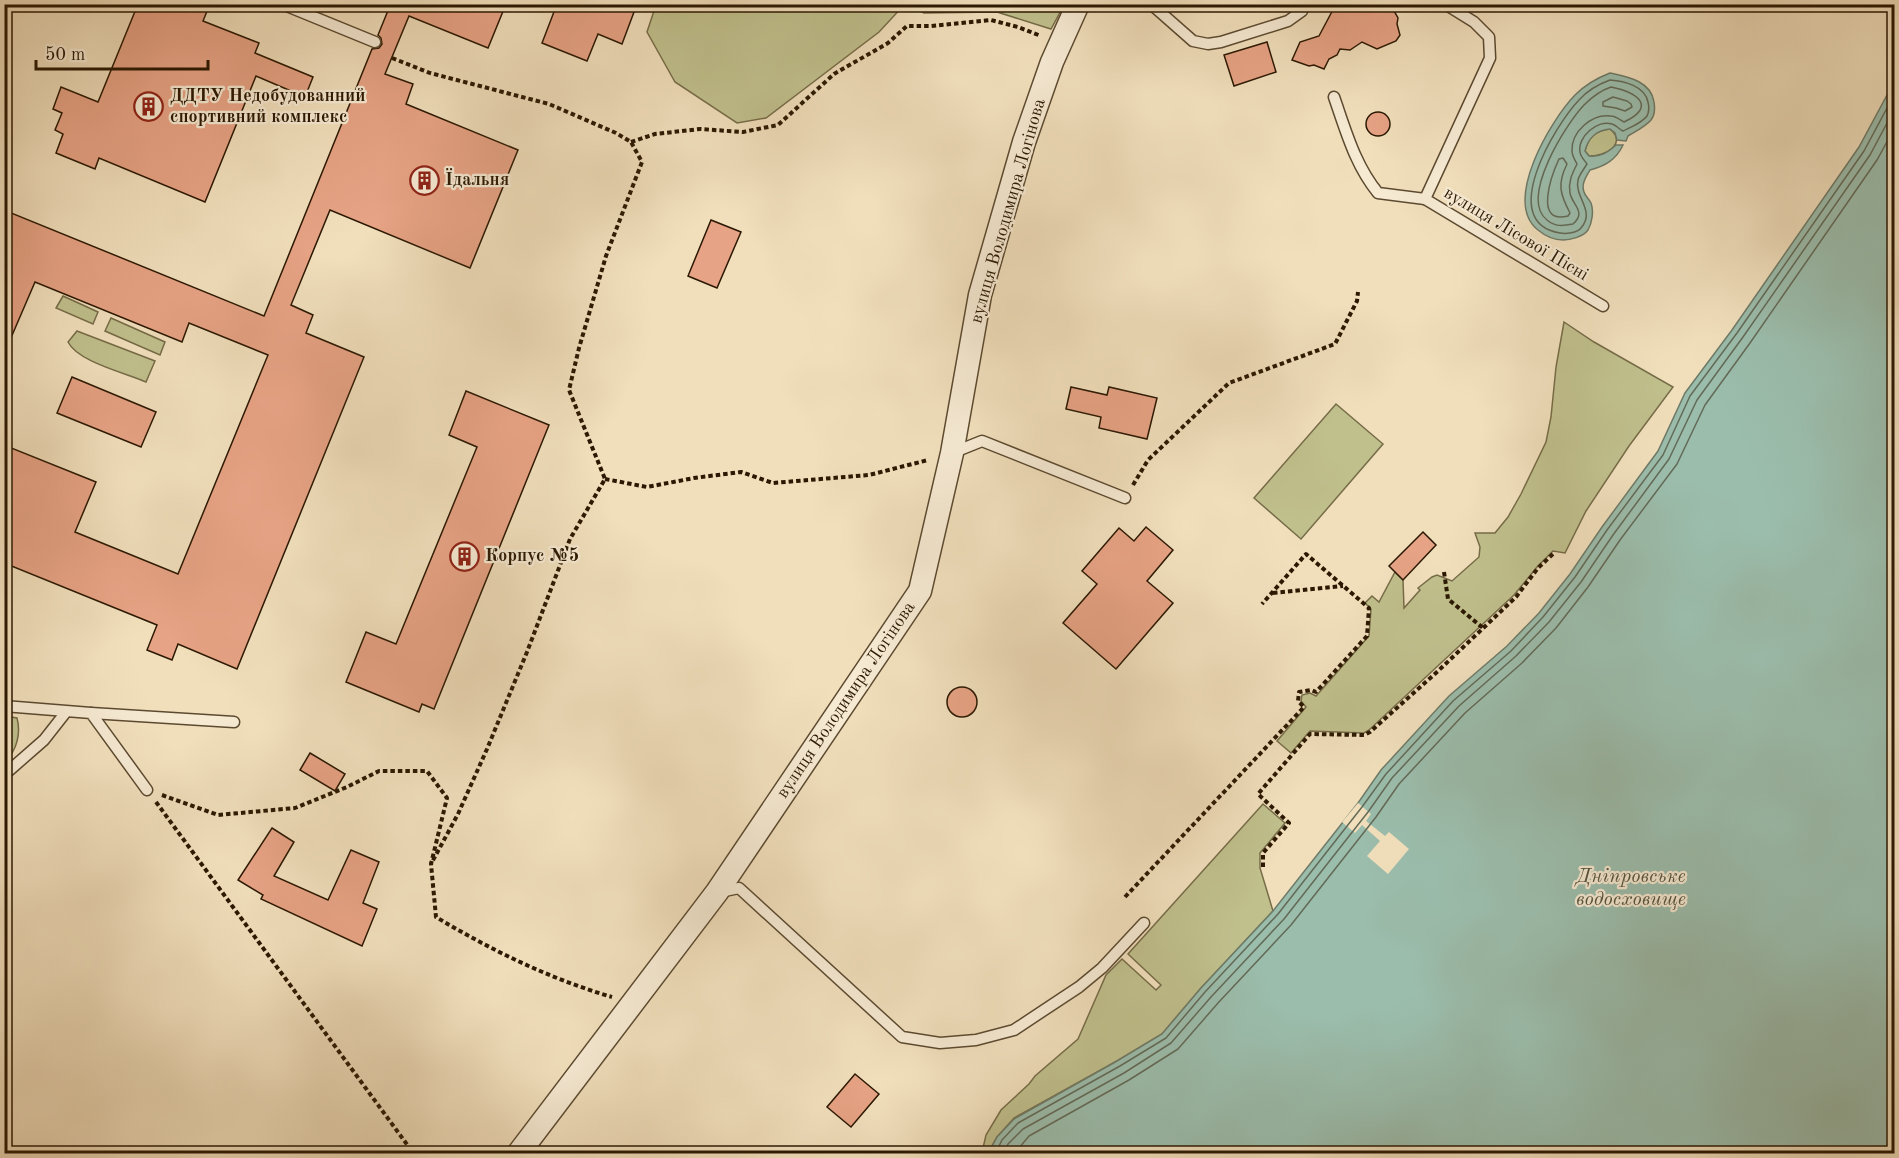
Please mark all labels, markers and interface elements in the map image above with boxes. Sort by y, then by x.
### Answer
scale bar [36,33,208,71]
text: 50 m [45,46,85,64]
place label: ДДТУ Недобудованний спортивний комплекс [170,87,365,126]
building icon: ДДТУ Недобудованний спортивний комплекс [133,90,165,122]
street label: вулиця Володимира Логінова [967,97,1049,325]
building icon: Їдальня [408,164,440,196]
place label: Їдальня [445,168,509,189]
street label: вулиця Лісової Пісні [1441,184,1592,284]
building icon: Корпус №5 [448,540,480,572]
place label: Корпус №5 [485,547,579,565]
street label: вулиця Володимира Логінова [773,598,919,802]
water label: Дніпровське водосховище [1573,867,1686,910]

